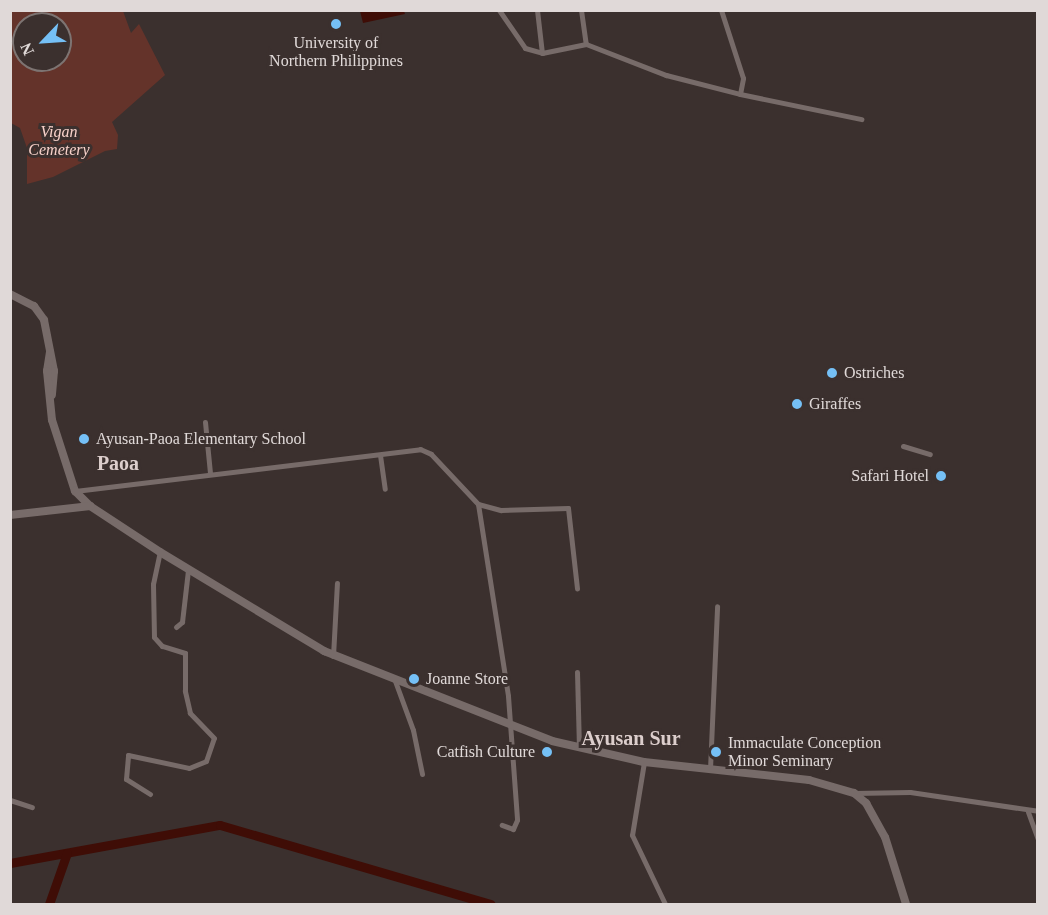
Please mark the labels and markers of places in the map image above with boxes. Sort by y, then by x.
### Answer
marker: University of Northern Philippines [329,17,343,31]
place label: University of Northern Philippines [269,33,403,71]
place label: Ostriches [844,363,904,383]
marker: Ostriches [825,366,839,380]
place label: Giraffes [809,394,861,414]
marker: Giraffes [790,397,804,411]
place label: Ayusan-Paoa Elementary School [96,429,306,449]
marker: Ayusan-Paoa Elementary School [77,432,91,446]
place label: Safari Hotel [851,466,929,486]
marker: Safari Hotel [934,469,948,483]
place label: Joanne Store [426,669,508,689]
marker: Joanne Store [407,672,421,686]
place label: Immaculate Conception Minor Seminary [728,733,881,771]
place label: Catfish Culture [437,742,535,762]
marker: Catfish Culture [540,745,554,759]
marker: Immaculate Conception Minor Seminary [709,745,723,759]

